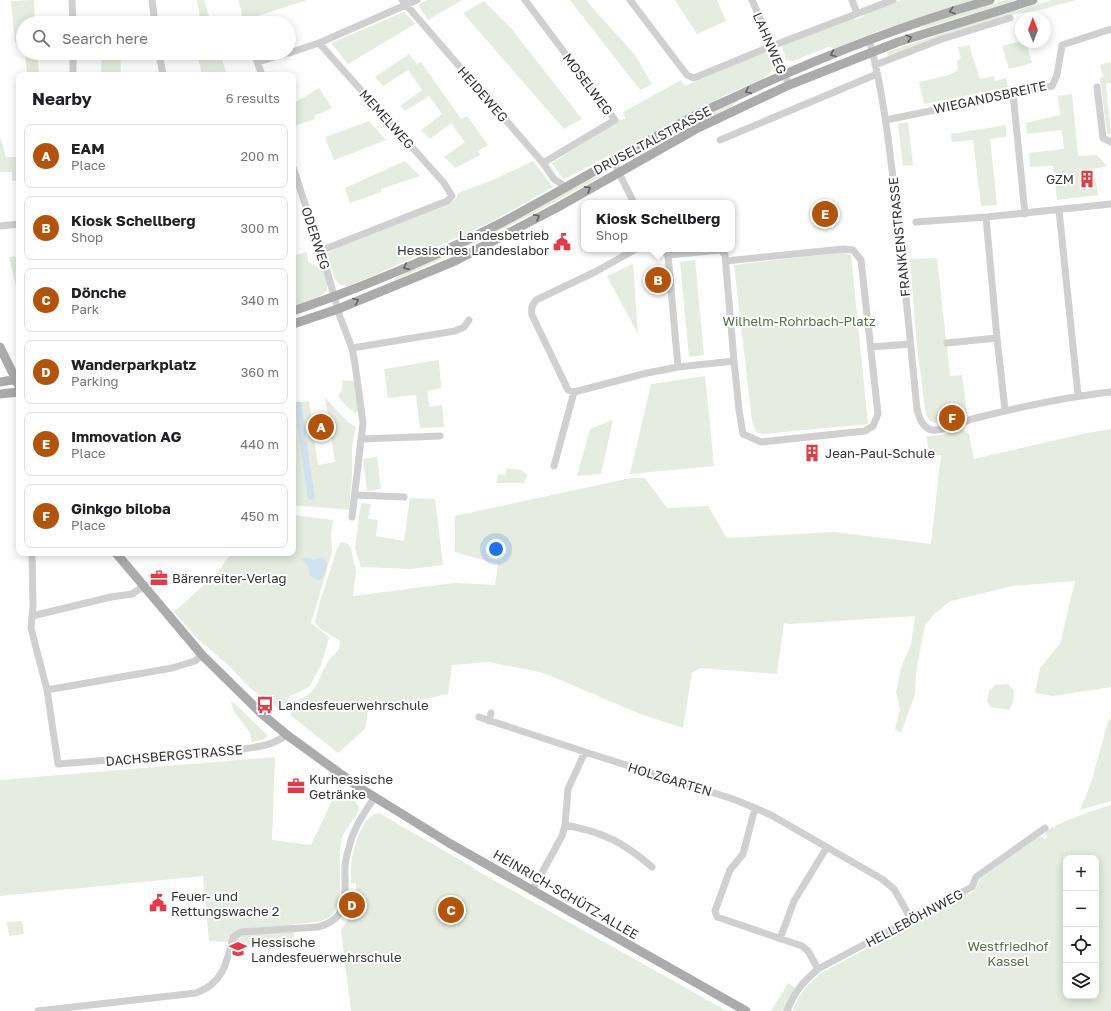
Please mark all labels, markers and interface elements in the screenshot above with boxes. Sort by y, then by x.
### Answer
one-way arrow [949,6,956,15]
street label: LAHNWEG [750,10,790,76]
north arrow [1015,12,1051,48]
search box [16,16,296,60]
icon: search [30,27,52,49]
text: Search here [62,29,148,47]
one-way arrow [906,34,913,43]
one-way arrow [829,49,836,57]
street label: MOSELWEG [560,50,616,118]
street label: HEIDEWEG [455,63,511,125]
street label: WIEGANDSBREITE [932,77,1048,117]
street label: MEMELWEG [356,86,418,152]
one-way arrow [745,86,753,94]
text: Nearby [32,88,92,109]
text: 6 results [226,90,280,106]
street label: DRUSELTALSTRASSE [590,102,714,178]
text: EAM [71,139,105,157]
text: A [41,148,51,164]
text: 200 m [241,148,279,164]
text: Place [71,157,106,173]
building icon: GZM [1077,169,1097,189]
place label: GZM [1046,171,1074,187]
street label: FRANKENSTRASSE [885,176,913,298]
one-way arrow [584,187,591,194]
pin: E [812,199,838,229]
popup [581,200,735,252]
street label: ODERWEG [298,205,334,271]
text: Kiosk Schellberg [596,209,720,227]
text: Kiosk Schellberg [71,211,195,229]
one-way arrow [533,215,540,222]
text: B [41,220,51,236]
text: 300 m [241,220,279,236]
place label: Landesbetrieb Hessisches Landeslabor [397,227,549,258]
text: Shop [596,227,628,243]
text: Shop [71,229,103,245]
public building icon: Landesbetrieb Hessisches Landeslabor [552,232,572,252]
one-way arrow [402,263,409,271]
pin: B [645,265,671,295]
text: Dönche [71,283,126,301]
text: C [41,292,51,308]
text: 340 m [241,292,279,308]
one-way arrow [351,298,359,306]
text: Park [71,301,99,317]
park label: Wilhelm-Rohrbach-Platz [722,313,876,329]
text: Wanderparkplatz [71,355,196,373]
text: D [41,364,51,380]
text: 360 m [241,364,279,380]
text: Parking [71,373,119,389]
pin: F [939,403,965,433]
pin: A [308,412,334,442]
text: Immovation AG [71,427,182,445]
text: E [42,436,50,452]
text: 440 m [240,436,279,452]
building icon: Jean-Paul-Schule [802,443,822,463]
text: Place [71,445,106,461]
place label: Jean-Paul-Schule [825,445,935,461]
text: Ginkgo biloba [71,499,171,517]
text: F [42,508,50,524]
text: 450 m [241,508,279,524]
text: Place [71,517,106,533]
your location [486,539,506,559]
office icon: Bärenreiter-Verlag [149,568,169,588]
place label: Bärenreiter-Verlag [172,570,287,586]
bus stop icon: Landesfeuerwehrschule [255,695,275,715]
place label: Landesfeuerwehrschule [278,697,429,713]
street label: DACHSBERGSTRASSE [105,741,243,769]
street label: HOLZGARTEN [626,759,714,799]
place label: Kurhessische Getränke [309,771,393,802]
office icon: Kurhessische Getränke [286,776,306,796]
street label: HEINRICH-SCHÜTZ-ALLEE [491,846,642,942]
map controls [1063,855,1099,999]
button: + [1063,855,1099,891]
street label: HELLEBÖHNWEG [863,886,965,950]
place label: Feuer- und Rettungswache 2 [171,888,279,919]
pin: D [339,890,365,920]
button: − [1063,891,1099,927]
public building icon: Feuer- und Rettungswache 2 [148,893,168,913]
pin: C [438,895,464,925]
button: locate [1063,927,1099,963]
place label: Hessische Landesfeuerwehrschule [251,934,402,965]
park label: Westfriedhof Kassel [968,938,1049,969]
school or university icon: Hessische Landesfeuerwehrschule [228,939,248,959]
button: layers [1063,963,1099,999]

